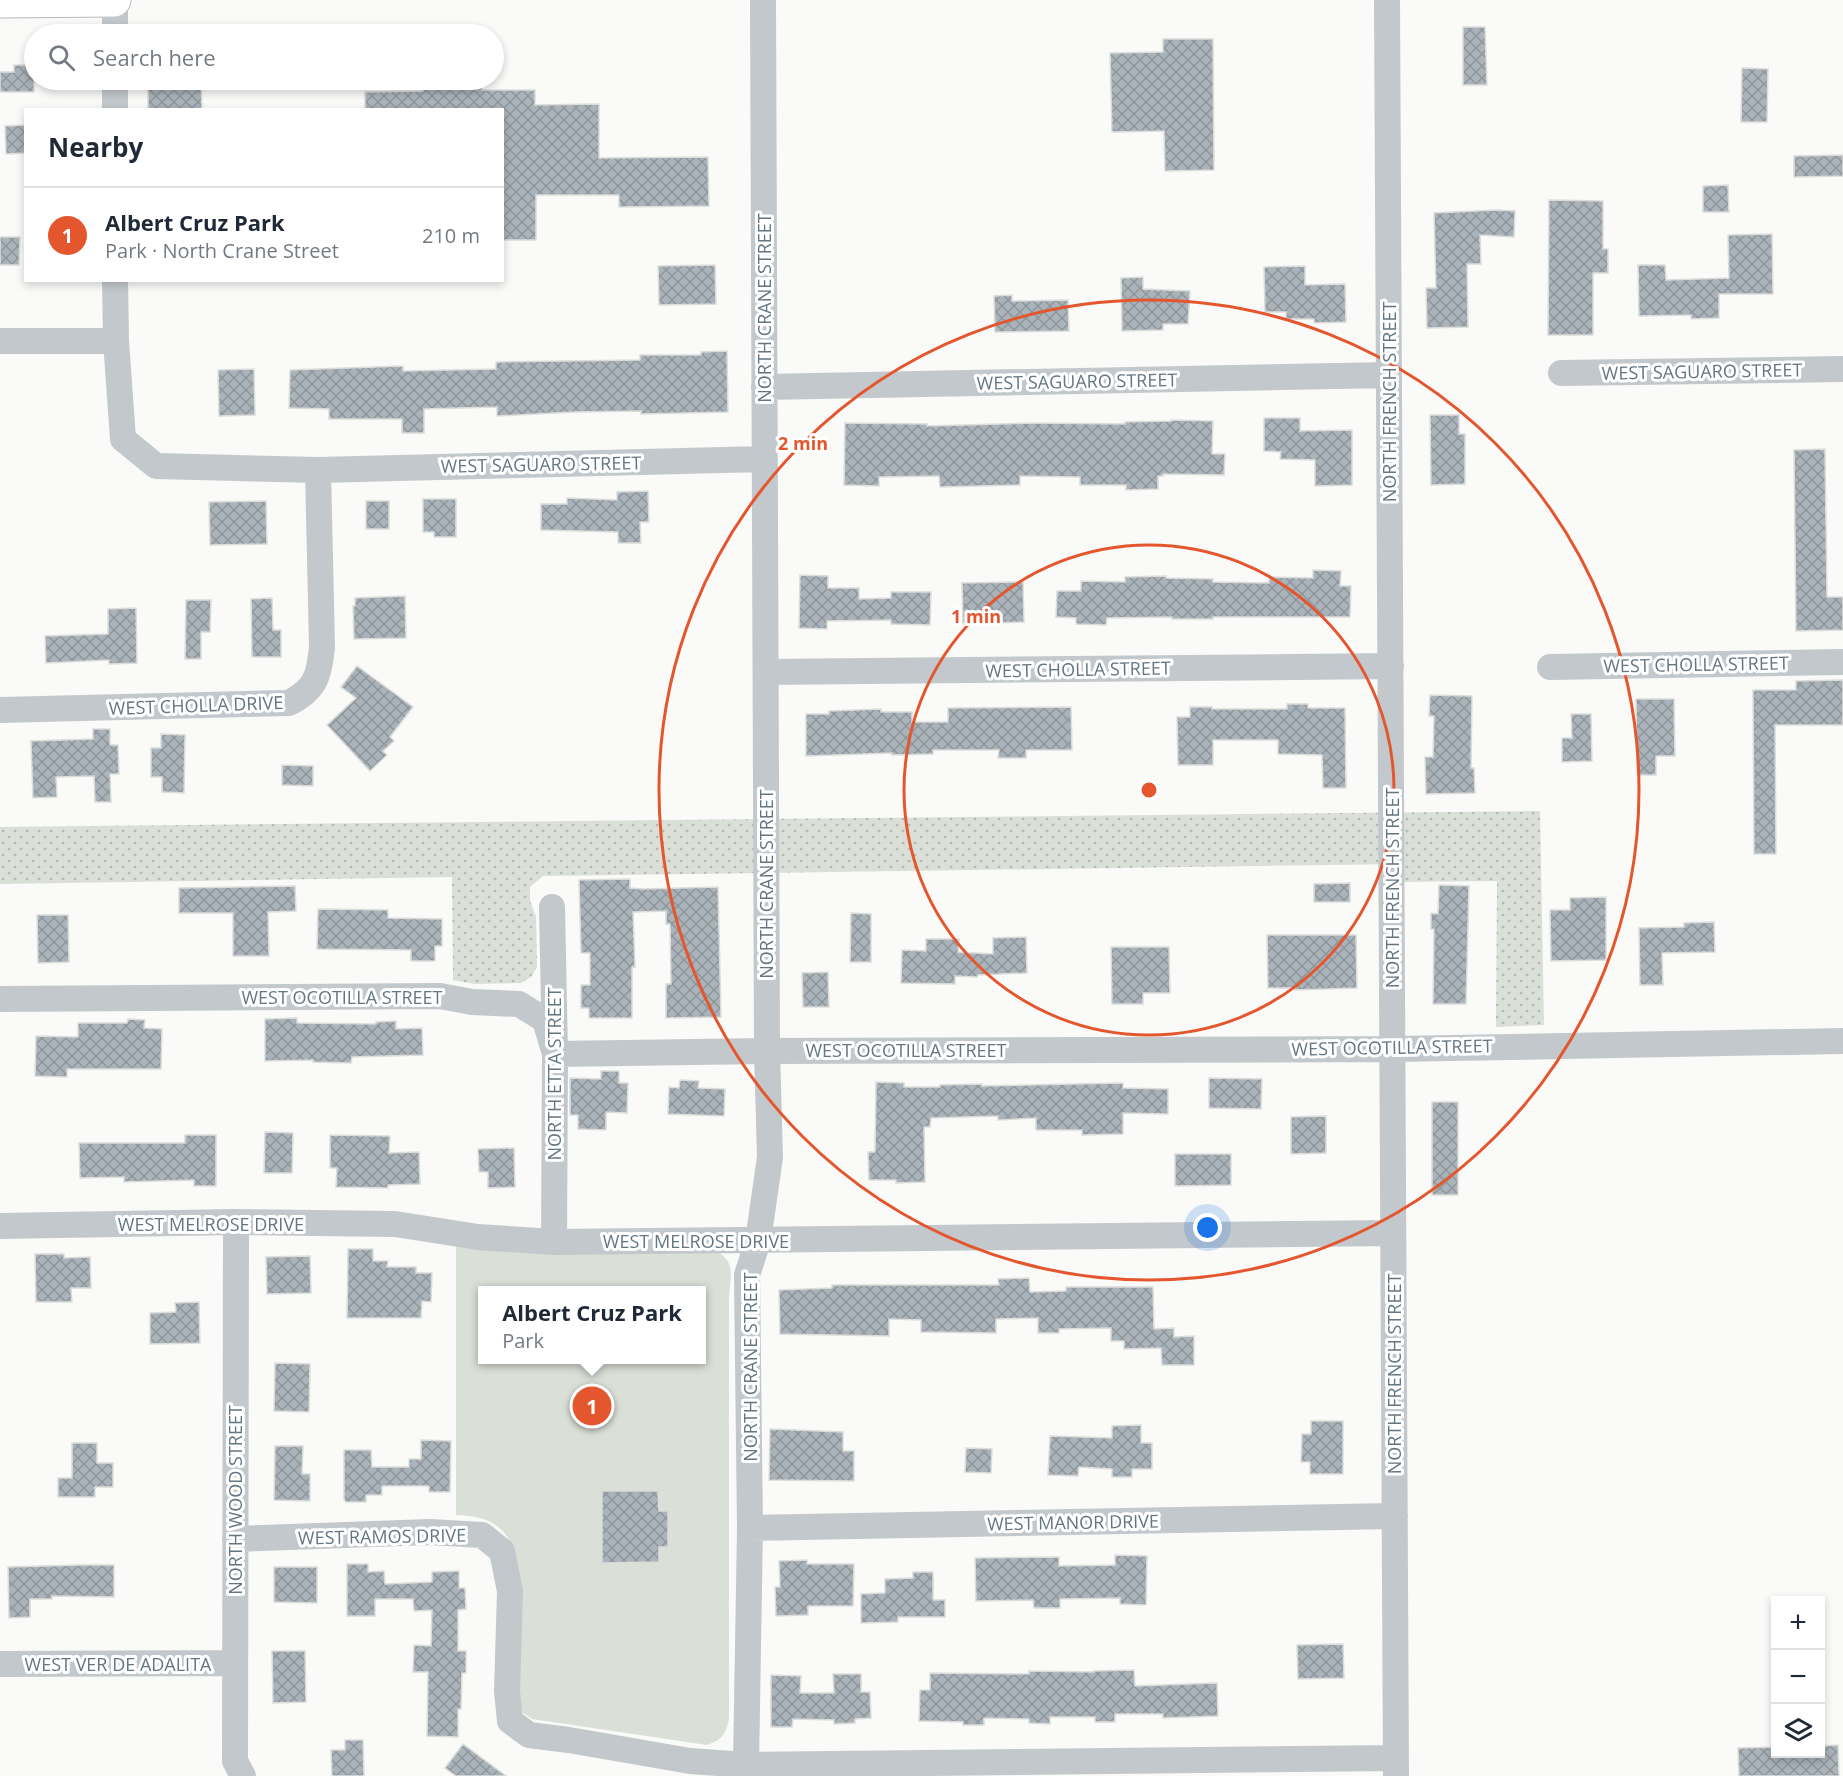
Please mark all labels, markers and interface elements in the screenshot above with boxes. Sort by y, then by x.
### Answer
search box [24,24,504,90]
icon: search [45,41,78,74]
text: Search here [93,42,216,72]
text: Nearby [48,129,143,165]
text: Albert Cruz Park [105,207,285,237]
street label: NORTH CRANE STREET [752,213,776,403]
text: 1 [62,222,73,249]
text: 210 m [422,222,480,249]
text: Park · North Crane Street [105,237,339,264]
street label: NORTH FRENCH STREET [1377,302,1401,502]
street label: WEST SAGUARO STREET [1602,357,1803,385]
street label: WEST SAGUARO STREET [977,367,1178,395]
text: 2 min [778,431,828,455]
street label: WEST SAGUARO STREET [441,450,642,478]
text: 1 min [951,604,1001,628]
street label: WEST CHOLLA STREET [1603,650,1789,678]
street label: WEST CHOLLA STREET [985,655,1171,683]
street label: WEST CHOLLA DRIVE [108,690,284,720]
centre of rings [1139,780,1159,800]
street label: NORTH FRENCH STREET [1380,788,1404,988]
street label: NORTH CRANE STREET [754,789,778,979]
street label: WEST OCOTILLA STREET [241,985,443,1009]
street label: NORTH ETTA STREET [542,987,566,1161]
street label: WEST OCOTILLA STREET [1291,1033,1493,1061]
street label: WEST OCOTILLA STREET [805,1038,1007,1062]
street label: WEST MELROSE DRIVE [118,1212,304,1236]
your location [1193,1213,1222,1242]
street label: WEST MELROSE DRIVE [603,1229,789,1253]
street label: NORTH CRANE STREET [738,1272,762,1462]
street label: NORTH FRENCH STREET [1382,1274,1406,1474]
popup [478,1286,706,1364]
text: Albert Cruz Park [502,1297,682,1327]
text: Park [502,1327,544,1354]
pin: 1 [572,1384,612,1428]
street label: NORTH WOOD STREET [223,1405,247,1595]
street label: WEST MANOR DRIVE [987,1509,1159,1535]
street label: WEST RAMOS DRIVE [298,1523,466,1549]
map controls [1771,1596,1825,1758]
button: + [1771,1596,1825,1650]
button: − [1771,1650,1825,1704]
street label: WEST VER DE ADALITA [25,1652,212,1676]
button: layers [1771,1704,1825,1758]

